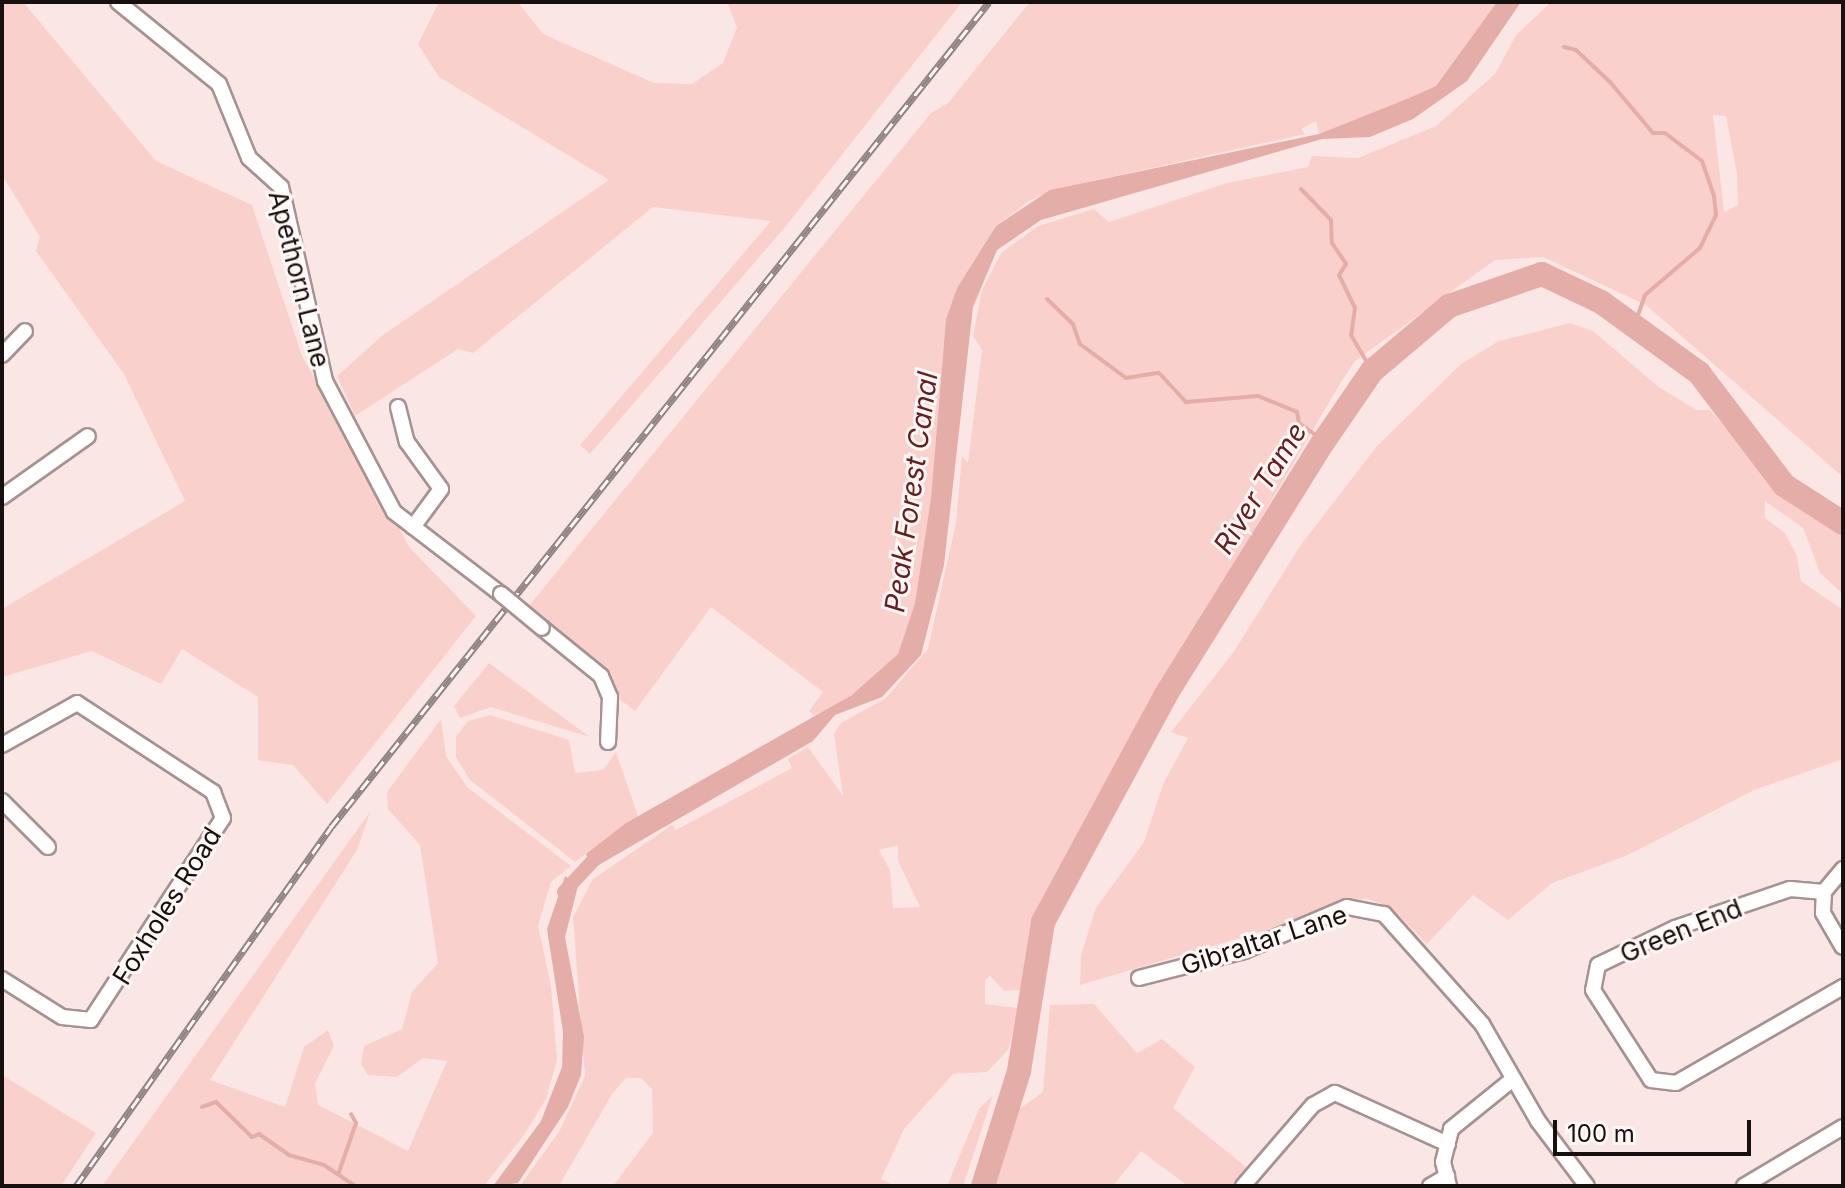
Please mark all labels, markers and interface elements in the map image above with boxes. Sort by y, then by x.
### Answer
street label: Apethorn Lane [262,187,336,371]
water label: Peak Forest Canal [877,369,945,615]
water label: River Tame [1206,416,1314,560]
street label: Foxholes Road [106,822,228,990]
street label: Green End [1616,892,1746,970]
street label: Gibraltar Lane [1177,898,1351,982]
scale bar [1557,1104,1755,1154]
text: 100 m [1567,1119,1635,1148]

